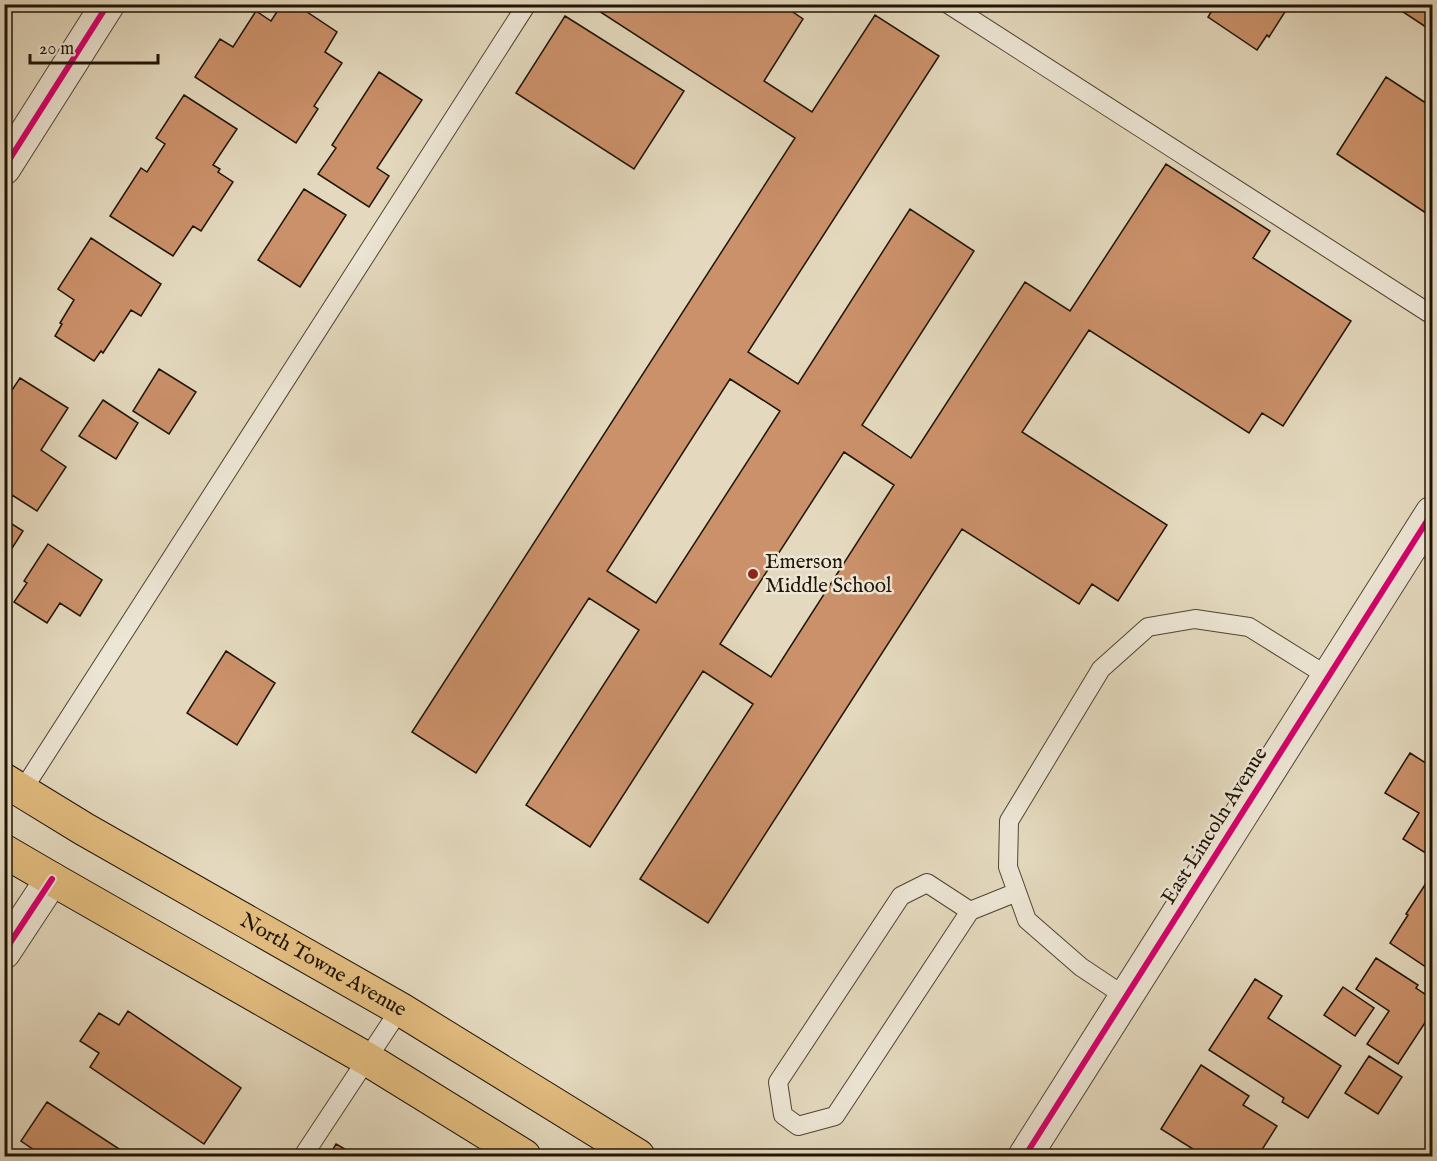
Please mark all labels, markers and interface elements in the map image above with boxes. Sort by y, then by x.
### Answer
scale bar [30,27,158,65]
text: 20 m [39,38,74,61]
place label: Emerson Middle School [765,549,892,600]
marker: Emerson Middle School [746,567,760,581]
street label: East Lincoln Avenue [1156,742,1274,910]
street label: North Towne Avenue [235,907,412,1023]

